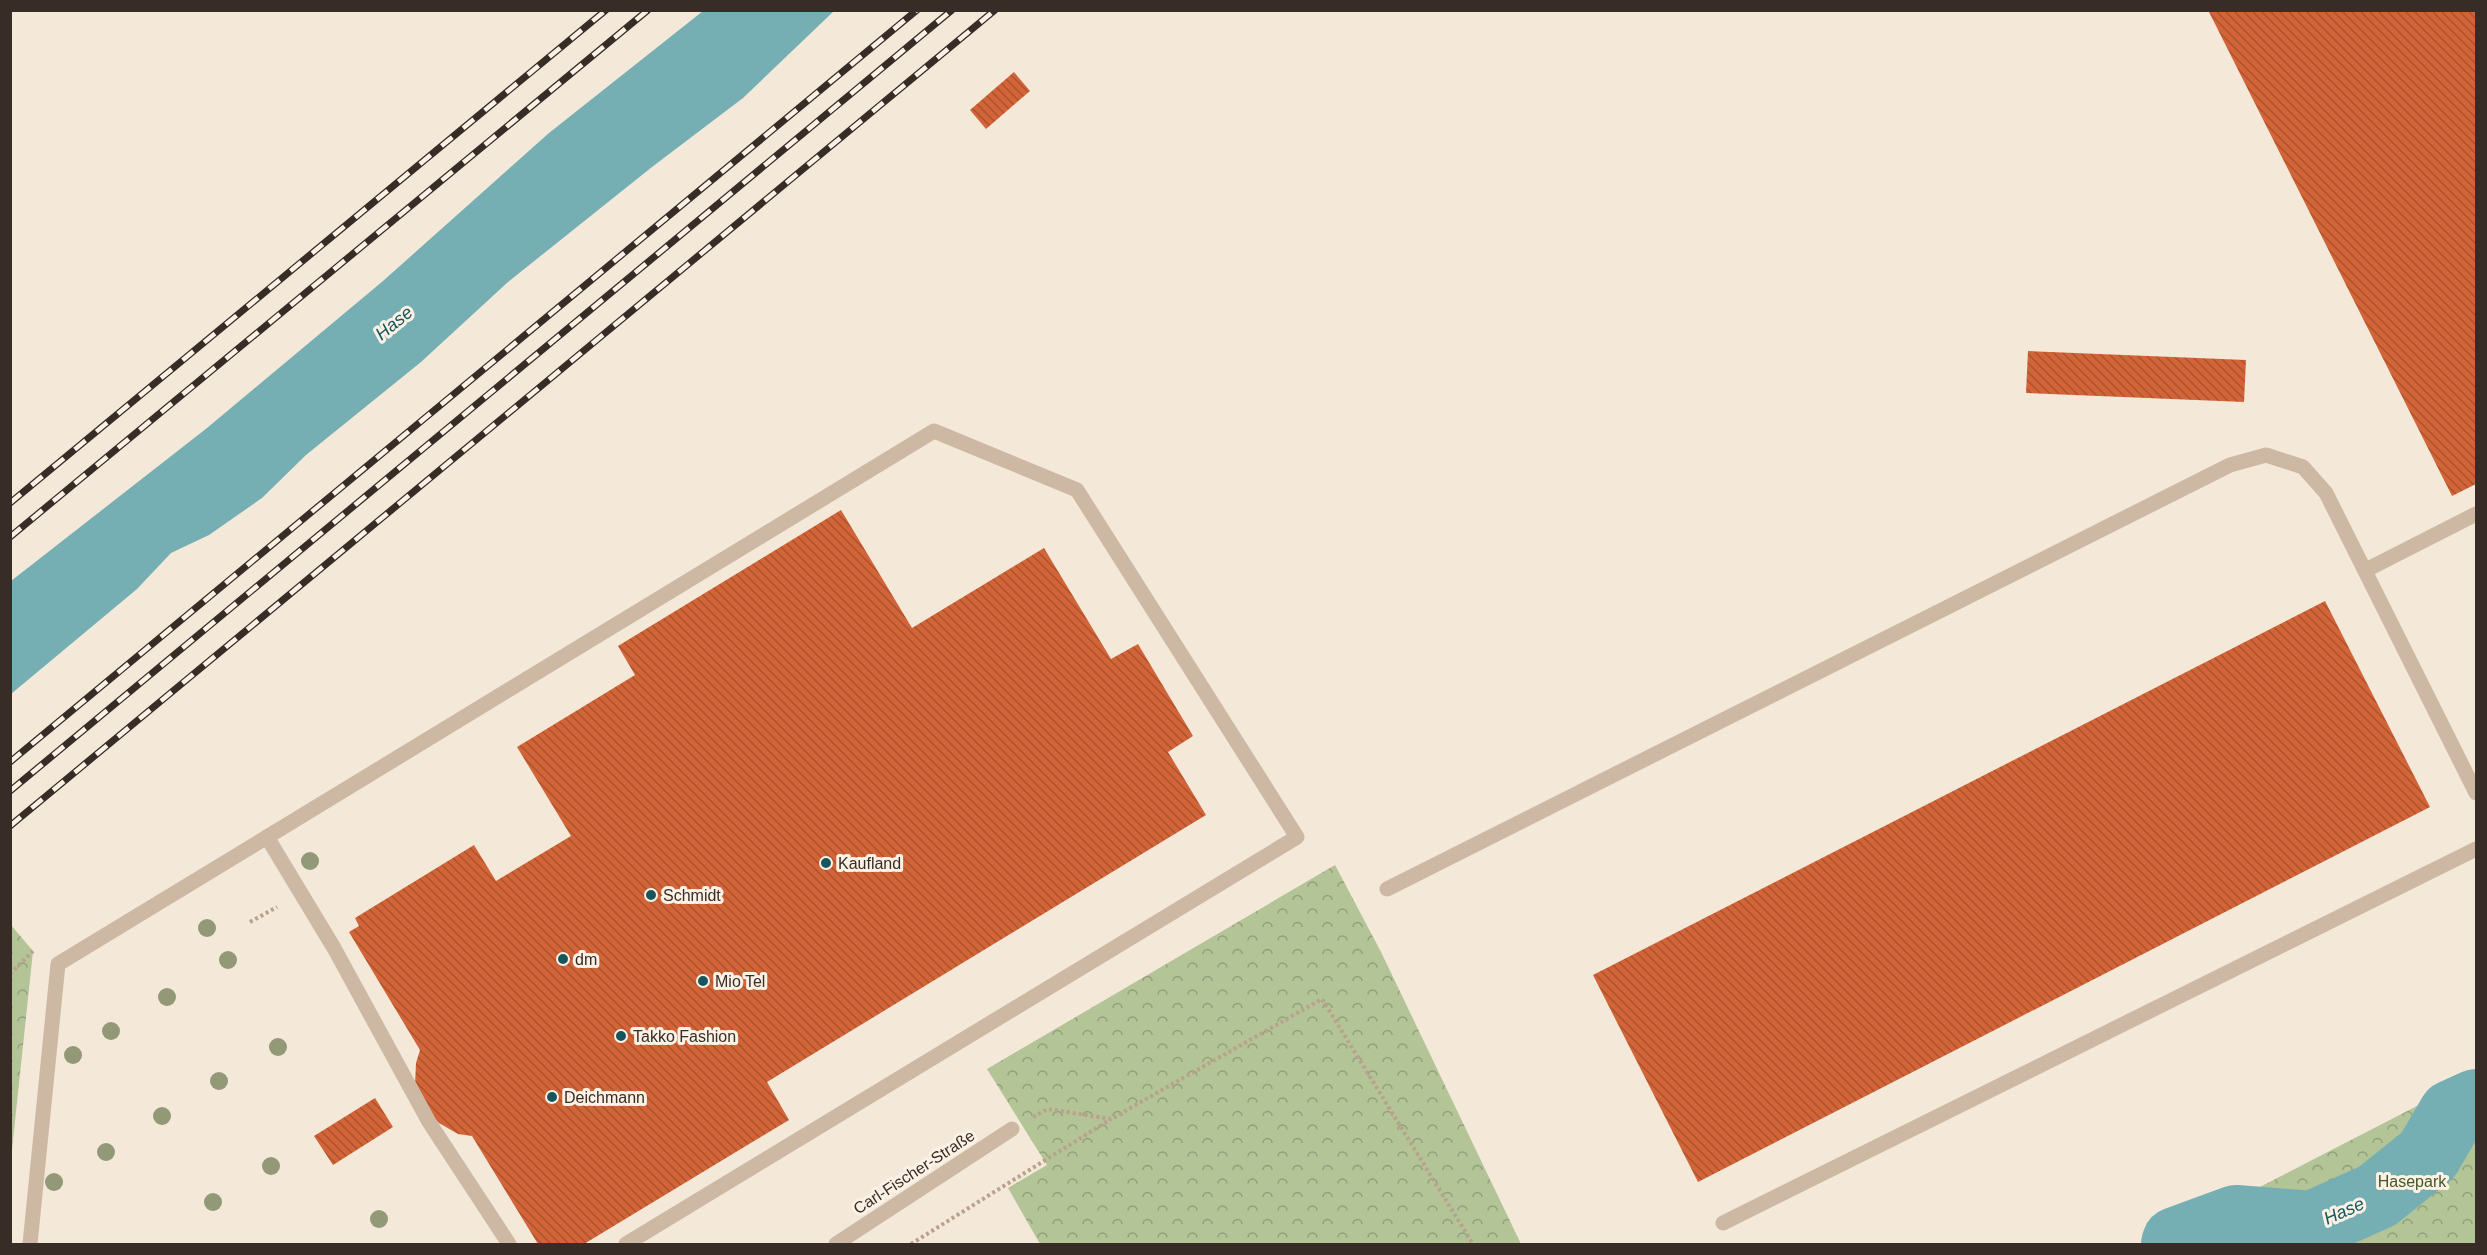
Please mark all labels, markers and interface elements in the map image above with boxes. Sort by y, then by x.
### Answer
water label: Hase [371,302,417,344]
place label: Kaufland [838,855,901,872]
marker: Kaufland [819,856,833,870]
place label: Schmidt [663,887,721,904]
marker: Schmidt [644,888,658,902]
place label: dm [575,951,597,968]
marker: dm [556,952,570,966]
place label: Mio Tel [715,973,765,990]
marker: Mio Tel [696,974,710,988]
place label: Takko Fashion [633,1028,736,1045]
marker: Takko Fashion [614,1029,628,1043]
place label: Deichmann [564,1089,645,1106]
marker: Deichmann [545,1090,559,1104]
street label: Carl-Fischer-Straße [850,1127,978,1217]
park label: Hasepark [2378,1173,2447,1190]
water label: Hase [2321,1193,2367,1229]

